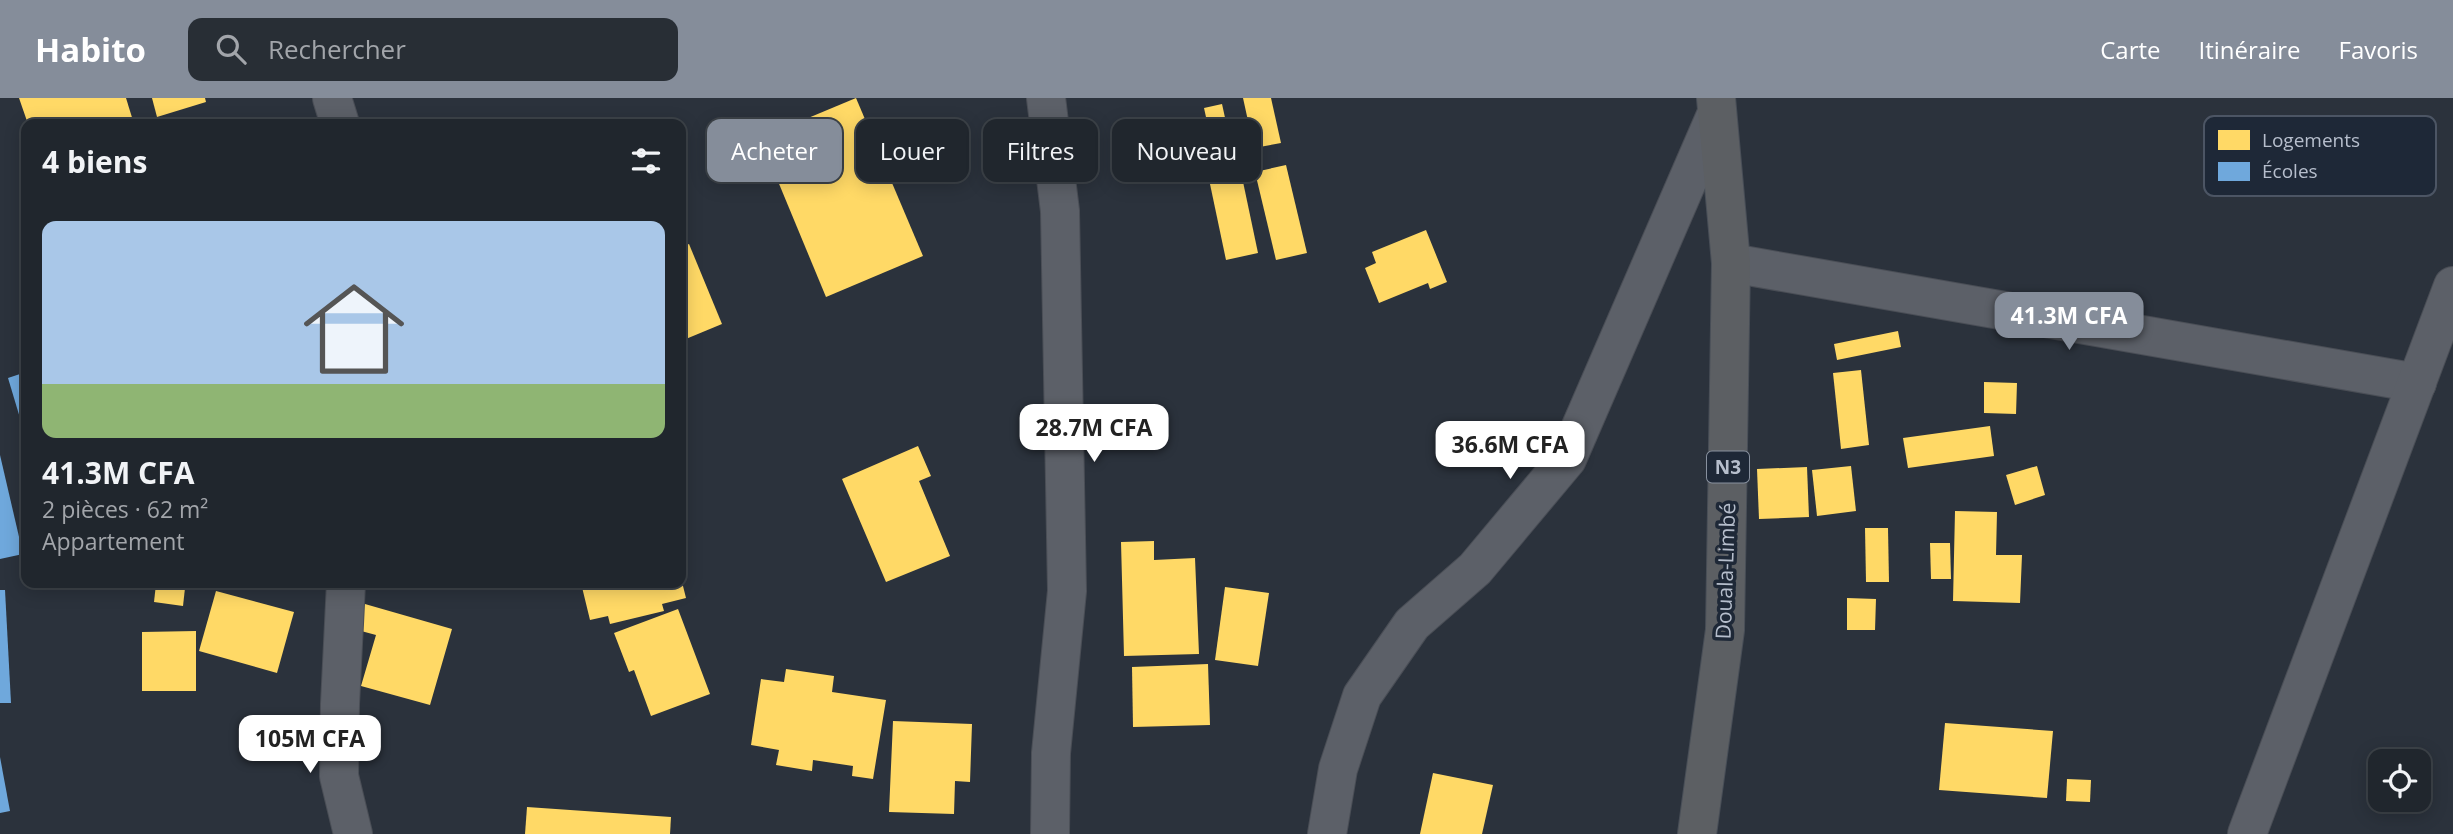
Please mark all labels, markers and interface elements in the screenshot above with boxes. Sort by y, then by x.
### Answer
search box [188,18,678,81]
text: Habito [35,27,146,72]
icon: search [212,30,250,68]
text: Rechercher [268,31,406,67]
text: Carte [2100,33,2161,66]
text: Itinéraire [2199,33,2301,66]
text: Favoris [2339,33,2418,66]
legend [2204,116,2436,196]
chip: Acheter [707,119,842,182]
chip: Louer [856,119,969,182]
chip: Filtres [983,119,1098,182]
chip: Nouveau [1112,119,1261,182]
text: Logements [2262,127,2360,153]
text: 4 biens [42,141,147,182]
icon: filters [627,142,665,180]
text: Écoles [2262,158,2318,184]
icon: home [291,266,417,392]
pin: 41.3M CFA [1989,292,2149,352]
text: 41.3M CFA [2011,299,2127,331]
pin: 28.7M CFA [1014,404,1174,464]
text: 28.7M CFA [1036,411,1152,443]
pin: 36.6M CFA [1430,422,1590,481]
text: 36.6M CFA [1452,428,1568,460]
text: 41.3M CFA [42,452,194,493]
road number: N3 [1707,452,1749,482]
text: 2 pièces · 62 m² [42,493,208,525]
street label: Douala-Limbé [1709,502,1741,640]
text: Appartement [42,525,185,557]
pin: 105M CFA [238,716,382,775]
text: 105M CFA [255,722,365,754]
map controls [2368,749,2431,812]
button: locate [2368,749,2431,812]

